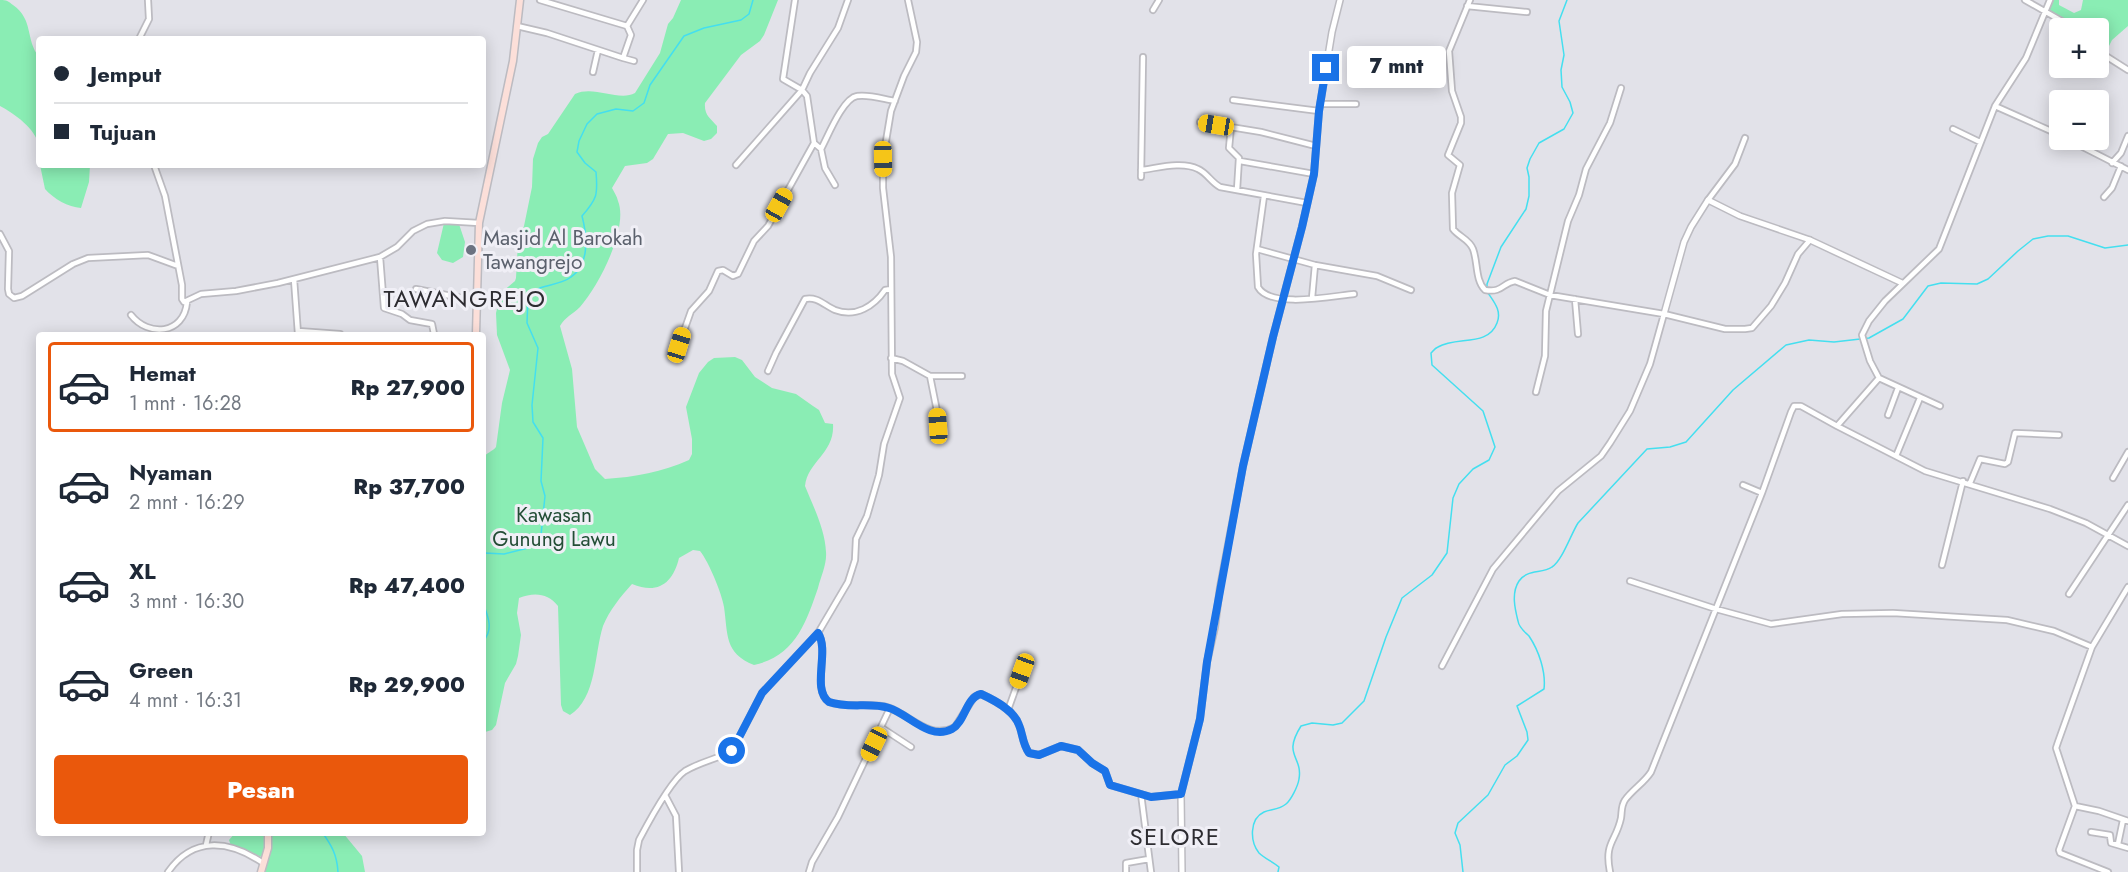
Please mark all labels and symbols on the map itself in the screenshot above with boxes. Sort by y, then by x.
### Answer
callout: 7 mnt [1347,47,1446,89]
route end [1312,54,1339,81]
car [1197,113,1235,137]
car [874,141,892,177]
car [762,185,796,225]
place label: Masjid Al Barokah Tawangrejo [483,223,643,277]
marker: Masjid Al Barokah Tawangrejo [464,243,478,257]
district label: TAWANGREJO [384,281,546,316]
car [665,325,693,365]
car [928,407,948,445]
park label: Kawasan Gunung Lawu [492,500,616,554]
car [1007,651,1037,691]
car [858,724,890,764]
route start [718,737,745,764]
district label: SELORE [1129,819,1221,854]

